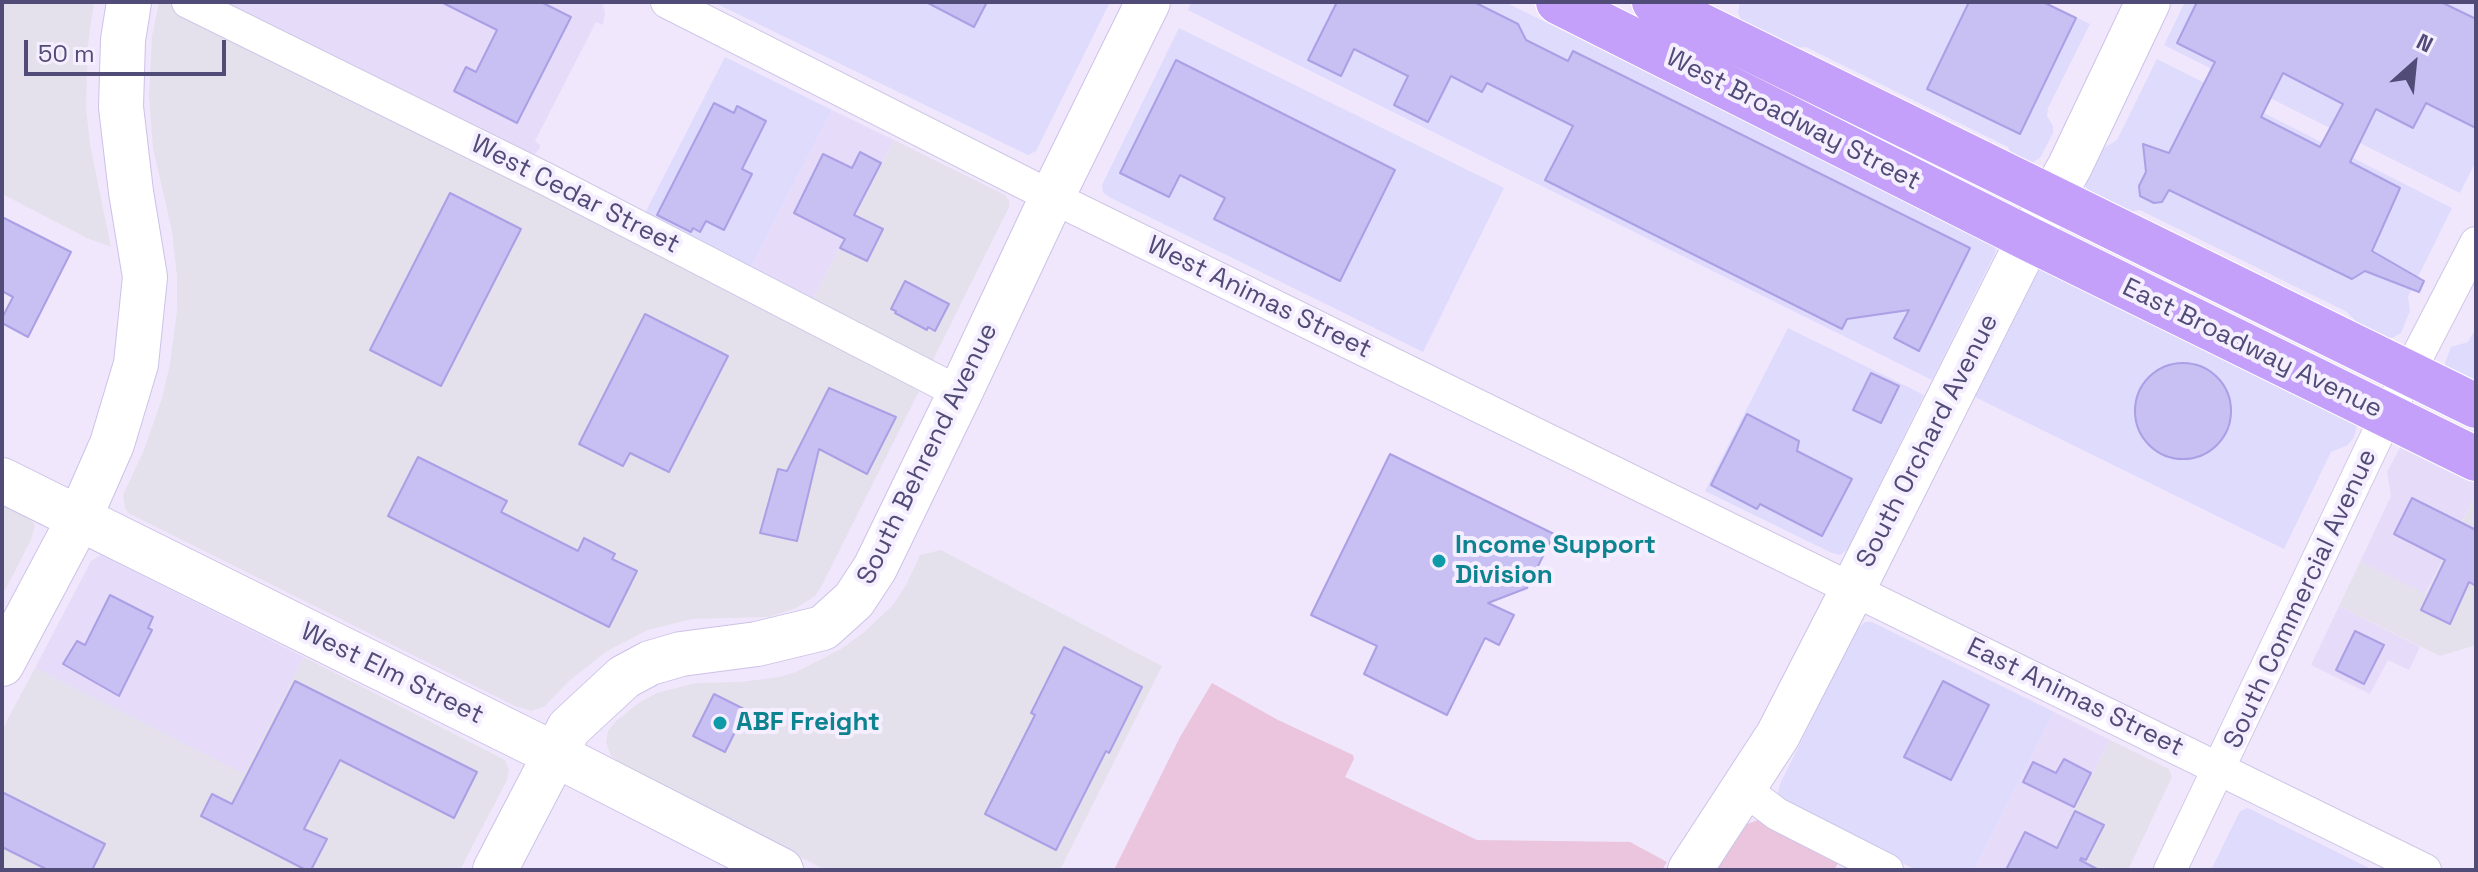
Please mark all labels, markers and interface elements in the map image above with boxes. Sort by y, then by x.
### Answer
scale bar [28,24,230,74]
north arrow [2374,24,2454,104]
text: N [2412,27,2438,58]
text: 50 m [38,38,95,69]
street label: West Broadway Street [1661,42,1925,198]
street label: West Cedar Street [466,129,684,261]
street label: West Animas Street [1142,230,1376,366]
street label: East Broadway Avenue [2117,272,2387,426]
street label: South Orchard Avenue [1850,309,2006,573]
street label: South Behrend Avenue [851,318,1005,590]
street label: South Commercial Avenue [2218,444,2384,754]
place label: Income Support Division [1455,530,1656,592]
marker: Income Support Division [1430,552,1448,570]
street label: West Elm Street [296,616,488,732]
street label: East Animas Street [1962,632,2188,764]
place label: ABF Freight [736,707,880,739]
marker: ABF Freight [711,714,729,732]

